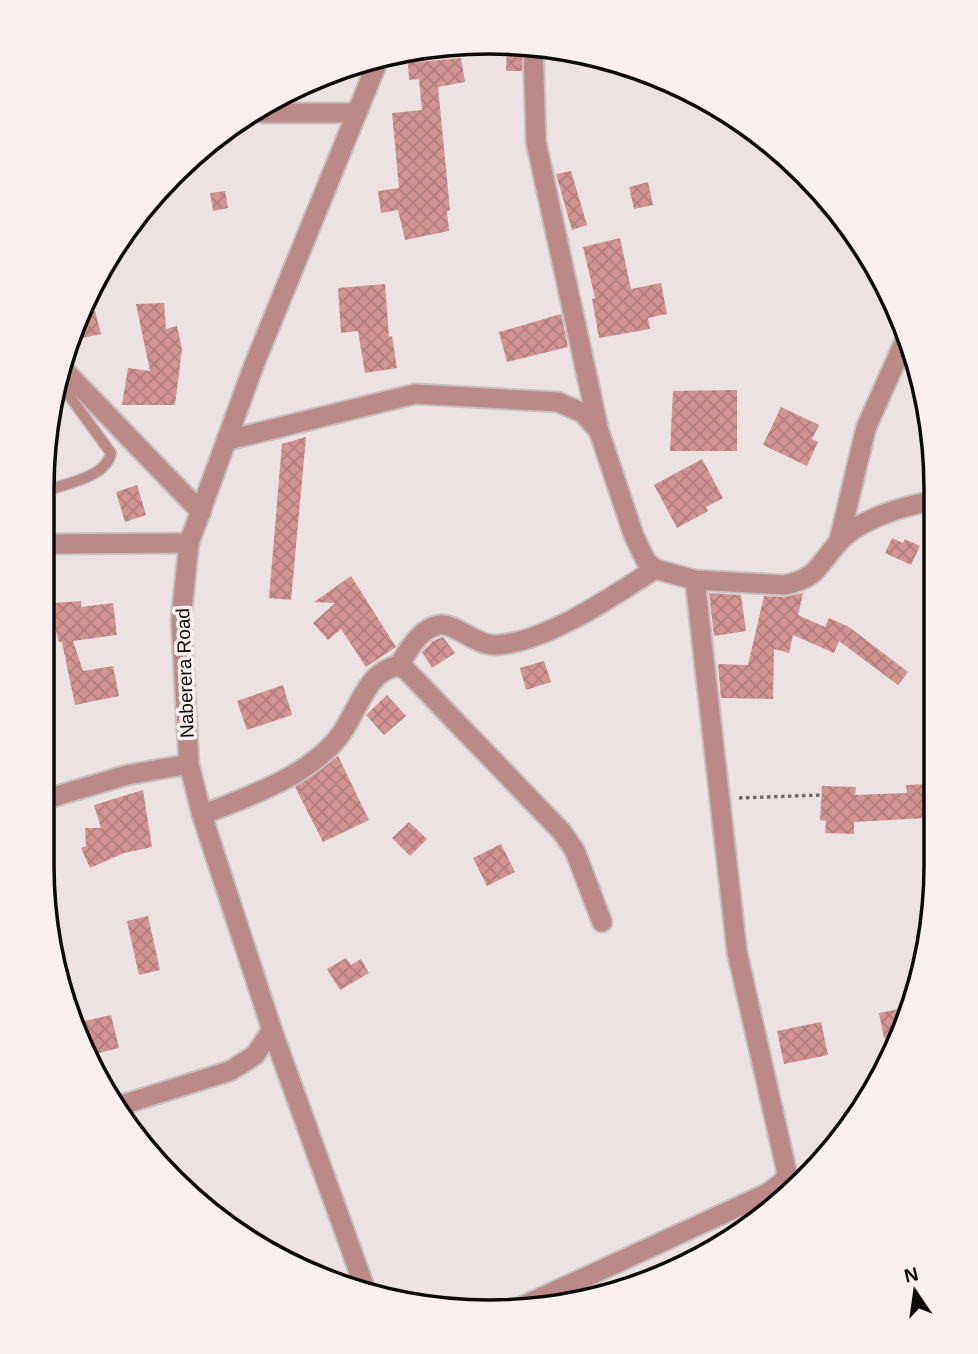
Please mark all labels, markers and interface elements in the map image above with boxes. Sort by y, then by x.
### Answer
street label: Naberera Road [172,608,198,738]
north arrow [880,1256,950,1326]
text: N [902,1263,920,1287]

